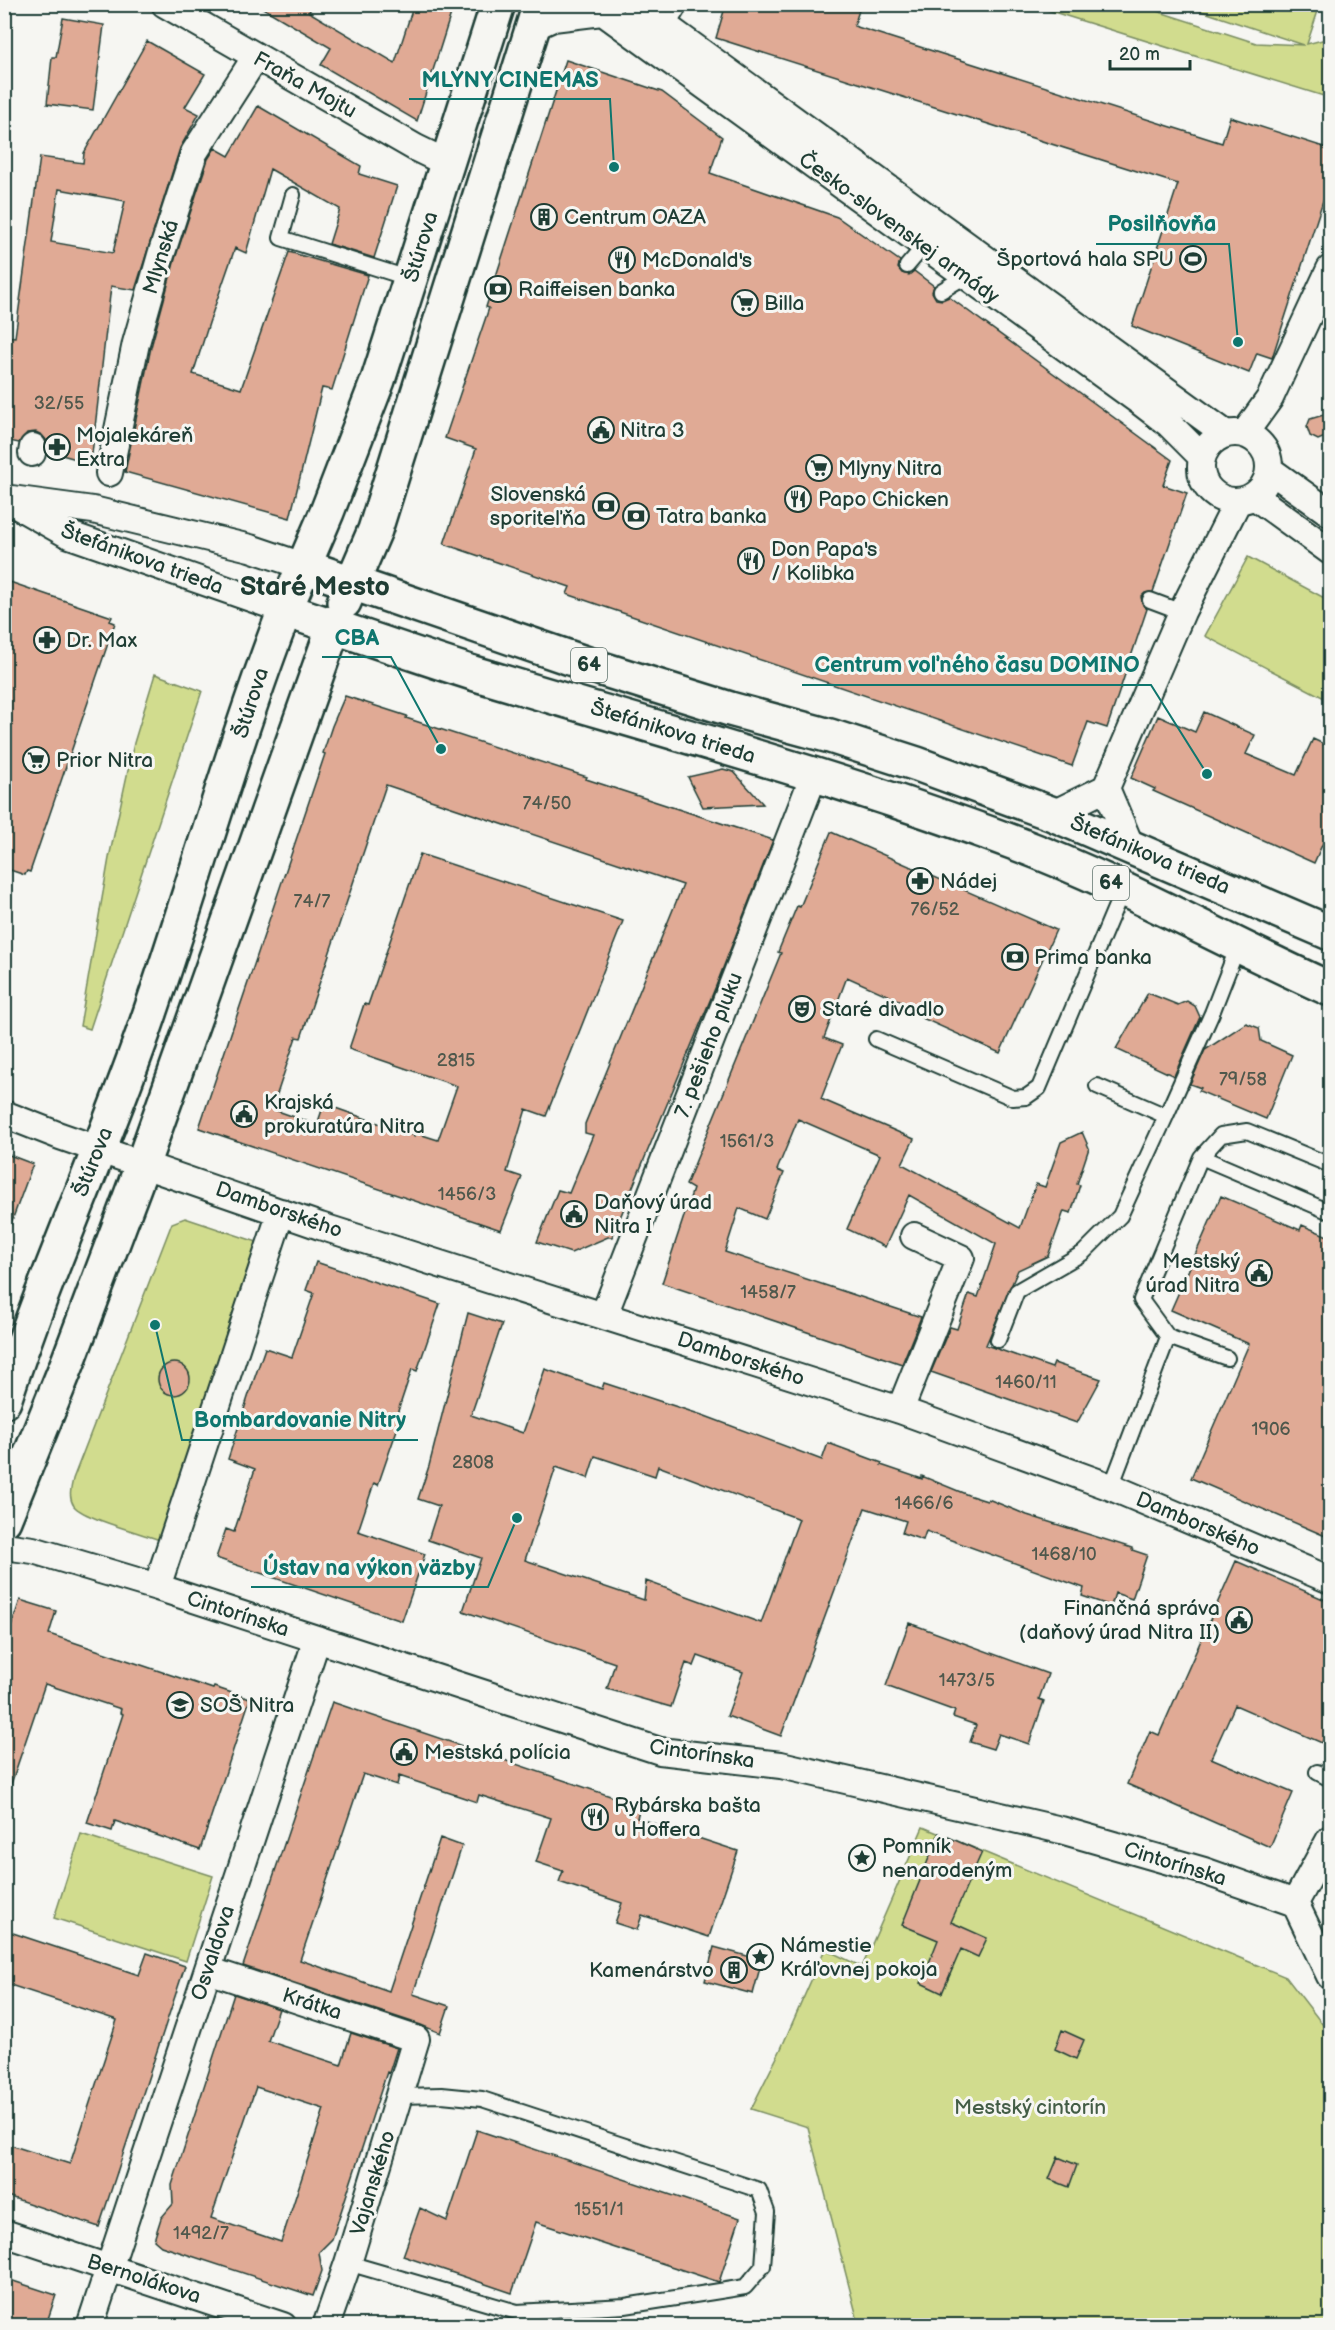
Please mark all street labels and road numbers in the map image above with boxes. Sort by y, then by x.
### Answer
street label: Fraňa Mojtu [249,46,361,124]
street label: Česko-slovenskej armády [794,146,1005,310]
street label: Štúrova [398,209,444,285]
street label: Mlynská [138,217,184,297]
street label: Štefánikova trieda [57,518,227,600]
road number: 64 [571,648,607,682]
street label: Štúrova [228,665,274,741]
street label: Štefánikova trieda [588,695,758,769]
street label: Štefánikova trieda [1066,810,1234,900]
road number: 64 [1093,866,1129,900]
street label: 7. pešieho pluku [670,969,748,1121]
street label: Štúrova [68,1124,118,1200]
street label: Damborského [212,1177,346,1243]
street label: Damborského [674,1327,808,1391]
street label: Damborského [1132,1487,1264,1561]
street label: Cintorínska [184,1586,292,1642]
street label: Cintorínska [648,1734,756,1774]
street label: Cintorínska [1121,1837,1229,1891]
street label: Osvaldova [186,1902,240,2004]
street label: Krátka [279,1983,345,2025]
street label: Vajanského [345,2127,401,2239]
street label: Bernolákova [84,2249,204,2309]

